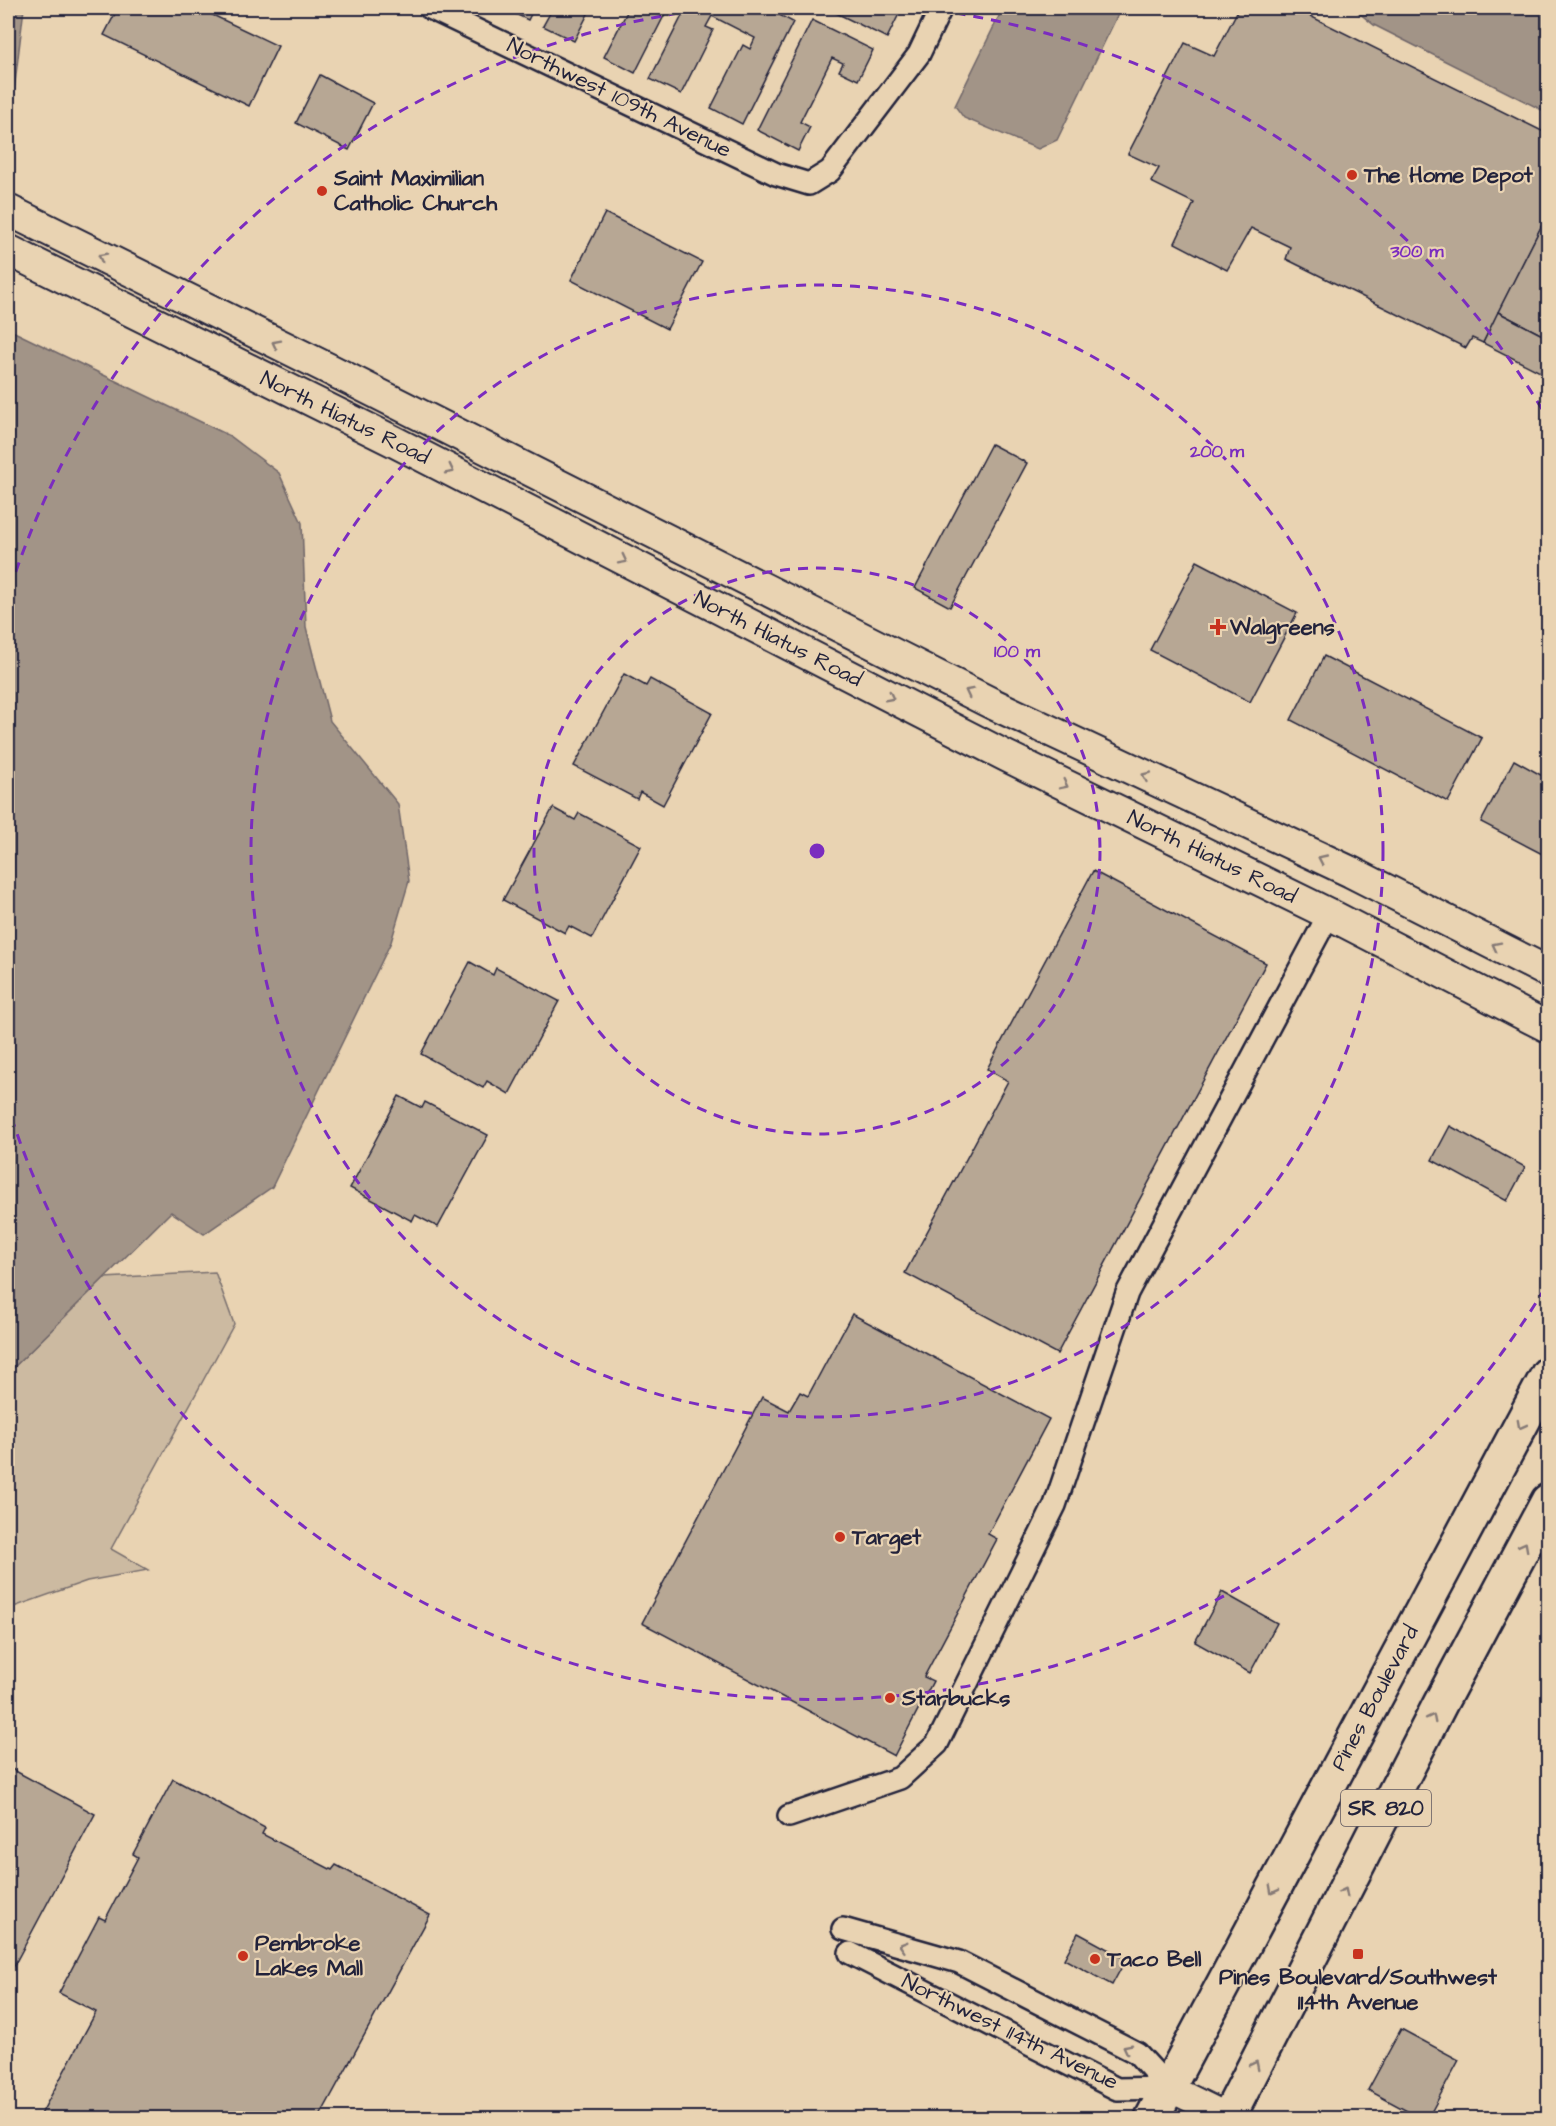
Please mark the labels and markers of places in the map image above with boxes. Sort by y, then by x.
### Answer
place label: The Home Depot [1363,160,1534,191]
place label: Saint Maximilian Catholic Church [333,163,498,219]
marker: The Home Depot [1345,168,1359,182]
marker: Saint Maximilian Catholic Church [315,184,329,198]
place label: Walgreens [1229,612,1335,644]
marker: Walgreens [1211,620,1225,634]
centre of rings [807,841,827,861]
place label: Target [851,1522,922,1554]
marker: Target [833,1530,847,1544]
place label: Starbucks [901,1683,1010,1714]
marker: Starbucks [883,1691,897,1705]
place label: Pembroke Lakes Mall [255,1928,364,1984]
place label: Taco Bell [1106,1944,1202,1975]
marker: Pines Boulevard/Southwest 114th Avenue [1351,1947,1365,1961]
marker: Pembroke Lakes Mall [236,1949,250,1963]
marker: Taco Bell [1088,1952,1102,1966]
place label: Pines Boulevard/Southwest 114th Avenue [1219,1962,1498,2018]

